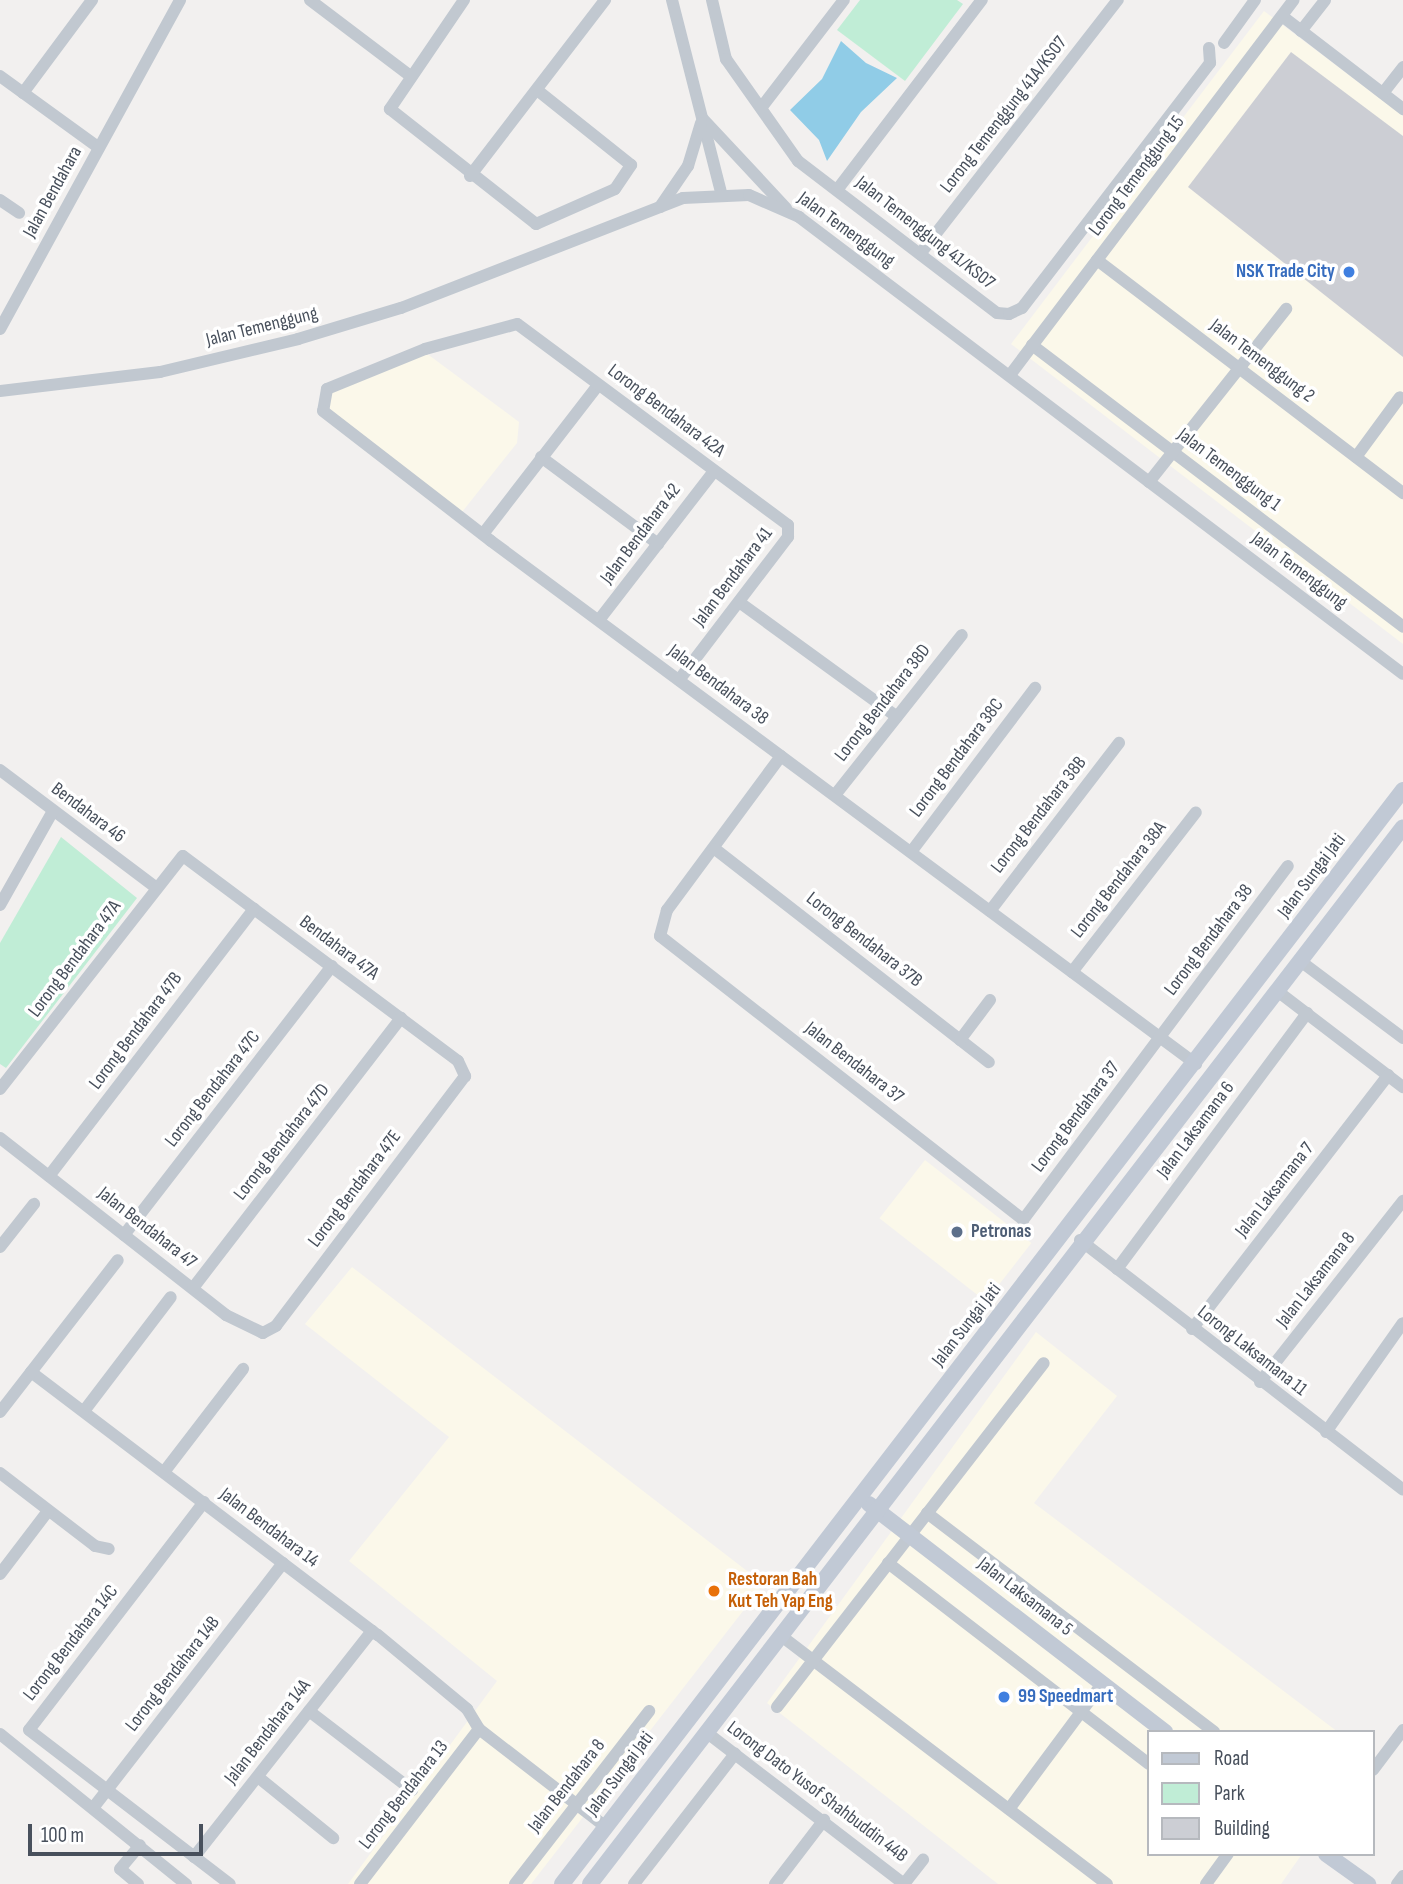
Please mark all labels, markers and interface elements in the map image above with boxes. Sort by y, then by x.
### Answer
street label: Lorong Temenggung 41A/KS07 [936,32,1072,198]
street label: Lorong Temenggung 15 [1084,111,1190,241]
street label: Jalan Bendahara [19,142,87,242]
street label: Jalan Temenggung 41/KS07 [851,172,999,294]
street label: Jalan Temenggung [793,187,899,273]
place label: NSK Trade City [1236,261,1335,283]
marker: NSK Trade City [1341,264,1357,280]
street label: Jalan Temenggung [204,302,320,352]
street label: Jalan Temenggung 2 [1205,314,1319,408]
street label: Lorong Bendahara 42A [603,360,729,462]
street label: Jalan Temenggung 1 [1173,424,1285,516]
street label: Jalan Bendahara 42 [596,479,686,589]
street label: Jalan Bendahara 41 [688,523,778,631]
street label: Jalan Temenggung [1247,528,1351,614]
street label: Jalan Bendahara 38 [663,640,773,730]
street label: Lorong Bendahara 38D [830,640,936,766]
street label: Lorong Bendahara 38C [905,694,1009,822]
street label: Lorong Bendahara 38B [986,752,1092,878]
street label: Bendahara 46 [47,778,129,848]
street label: Lorong Bendahara 38A [1067,817,1171,943]
street label: Jalan Sungai Jati [1273,830,1351,922]
street label: Lorong Bendahara 38 [1160,880,1258,1000]
street label: Lorong Bendahara 37B [801,888,927,992]
street label: Lorong Bendahara 47A [24,896,126,1022]
street label: Bendahara 47A [295,911,383,985]
street label: Lorong Bendahara 47B [85,968,187,1094]
street label: Jalan Bendahara 37 [800,1017,908,1109]
street label: Lorong Bendahara 47C [161,1026,265,1152]
street label: Lorong Bendahara 37 [1027,1057,1125,1177]
street label: Jalan Laksamana 6 [1152,1077,1240,1183]
street label: Lorong Bendahara 47D [229,1079,335,1205]
street label: Lorong Bendahara 47E [304,1126,406,1252]
street label: Jalan Laksamana 7 [1231,1138,1319,1242]
street label: Jalan Bendahara 47 [93,1182,201,1274]
place label: Petronas [971,1221,1031,1243]
marker: Petronas [949,1224,965,1240]
street label: Jalan Laksamana 8 [1272,1228,1360,1332]
street label: Jalan Sungai Jati [927,1279,1007,1371]
street label: Lorong Laksamana 11 [1193,1301,1311,1401]
street label: Jalan Bendahara 14 [215,1483,323,1573]
street label: Jalan Laksamana 5 [973,1553,1077,1641]
place label: Restoran Bah Kut Teh Yap Eng [728,1569,833,1613]
street label: Lorong Bendahara 14C [19,1581,123,1705]
marker: Restoran Bah Kut Teh Yap Eng [706,1583,722,1599]
street label: Lorong Bendahara 14B [121,1612,225,1736]
street label: Jalan Bendahara 14A [220,1675,316,1789]
place label: 99 Speedmart [1018,1686,1113,1708]
marker: 99 Speedmart [996,1689,1012,1705]
street label: Lorong Dato Yusof Shahbuddin 44B [722,1717,912,1867]
street label: Jalan Sungai Jati [581,1728,659,1820]
legend [1148,1730,1375,1856]
street label: Jalan Bendahara 8 [524,1735,610,1837]
street label: Lorong Bendahara 13 [355,1736,453,1854]
text: Road [1214,1746,1249,1771]
text: Park [1214,1781,1245,1806]
scale bar [32,1811,206,1855]
text: Building [1214,1816,1270,1841]
text: 100 m [41,1823,84,1848]

